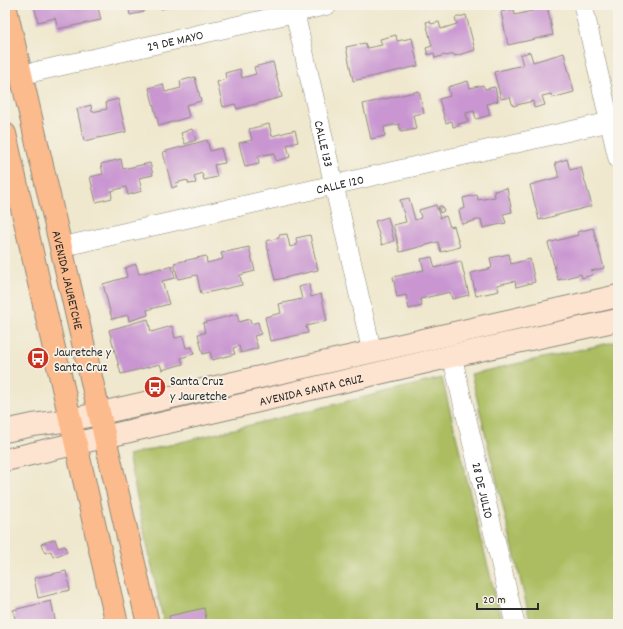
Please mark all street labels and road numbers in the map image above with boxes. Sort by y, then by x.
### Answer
street label: 29 DE MAYO [146,27,206,58]
street label: CALLE 133 [308,119,337,169]
street label: CALLE 120 [315,171,366,201]
street label: AVENIDA JAURETCHE [45,229,87,332]
street label: AVENIDA SANTA CRUZ [258,370,365,413]
street label: 28 DE JULIO [465,461,497,521]

